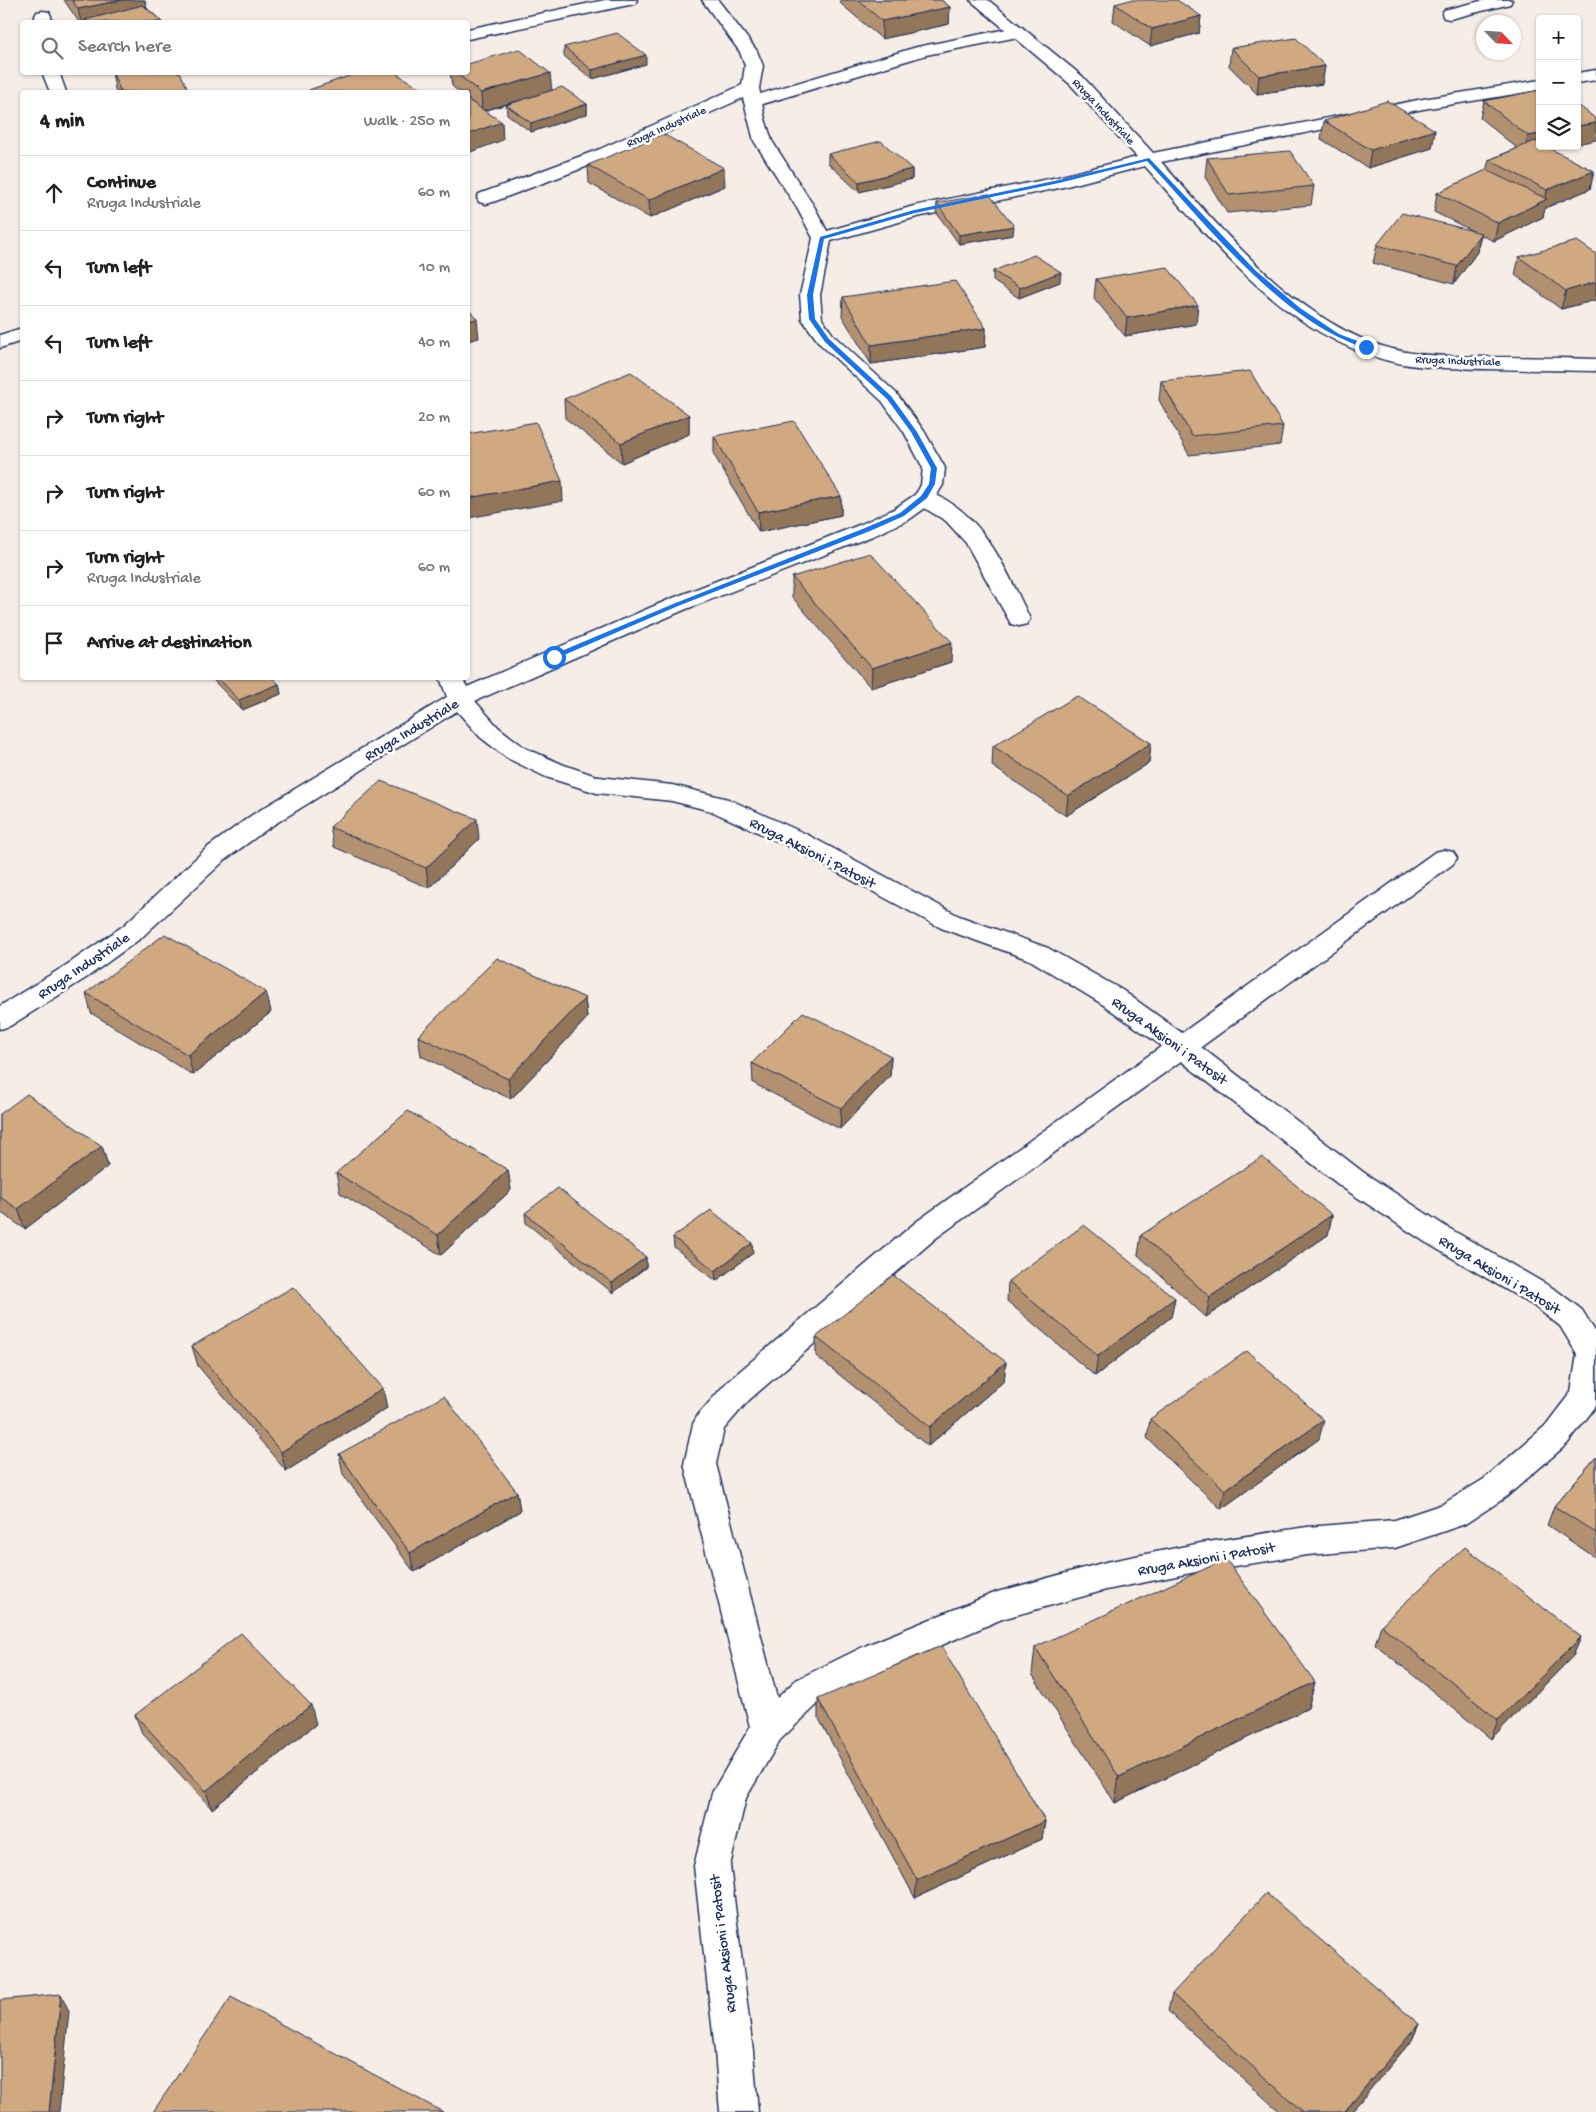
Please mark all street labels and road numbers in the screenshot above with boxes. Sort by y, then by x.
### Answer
street label: Rruga Industriale [1068,76,1137,149]
street label: Rruga Industriale [625,104,709,152]
street label: Rruga Industriale [1415,354,1502,371]
street label: Rruga Industriale [362,695,463,766]
street label: Rruga Aksioni i Patosit [746,814,880,894]
street label: Rruga Industriale [35,929,134,1004]
street label: Rruga Aksioni i Patosit [1107,994,1232,1091]
street label: Rruga Aksioni i Patosit [1435,1232,1565,1320]
street label: Rruga Aksioni i Patosit [1136,1539,1278,1581]
street label: Rruga Aksioni i Patosit [706,1872,741,2014]

